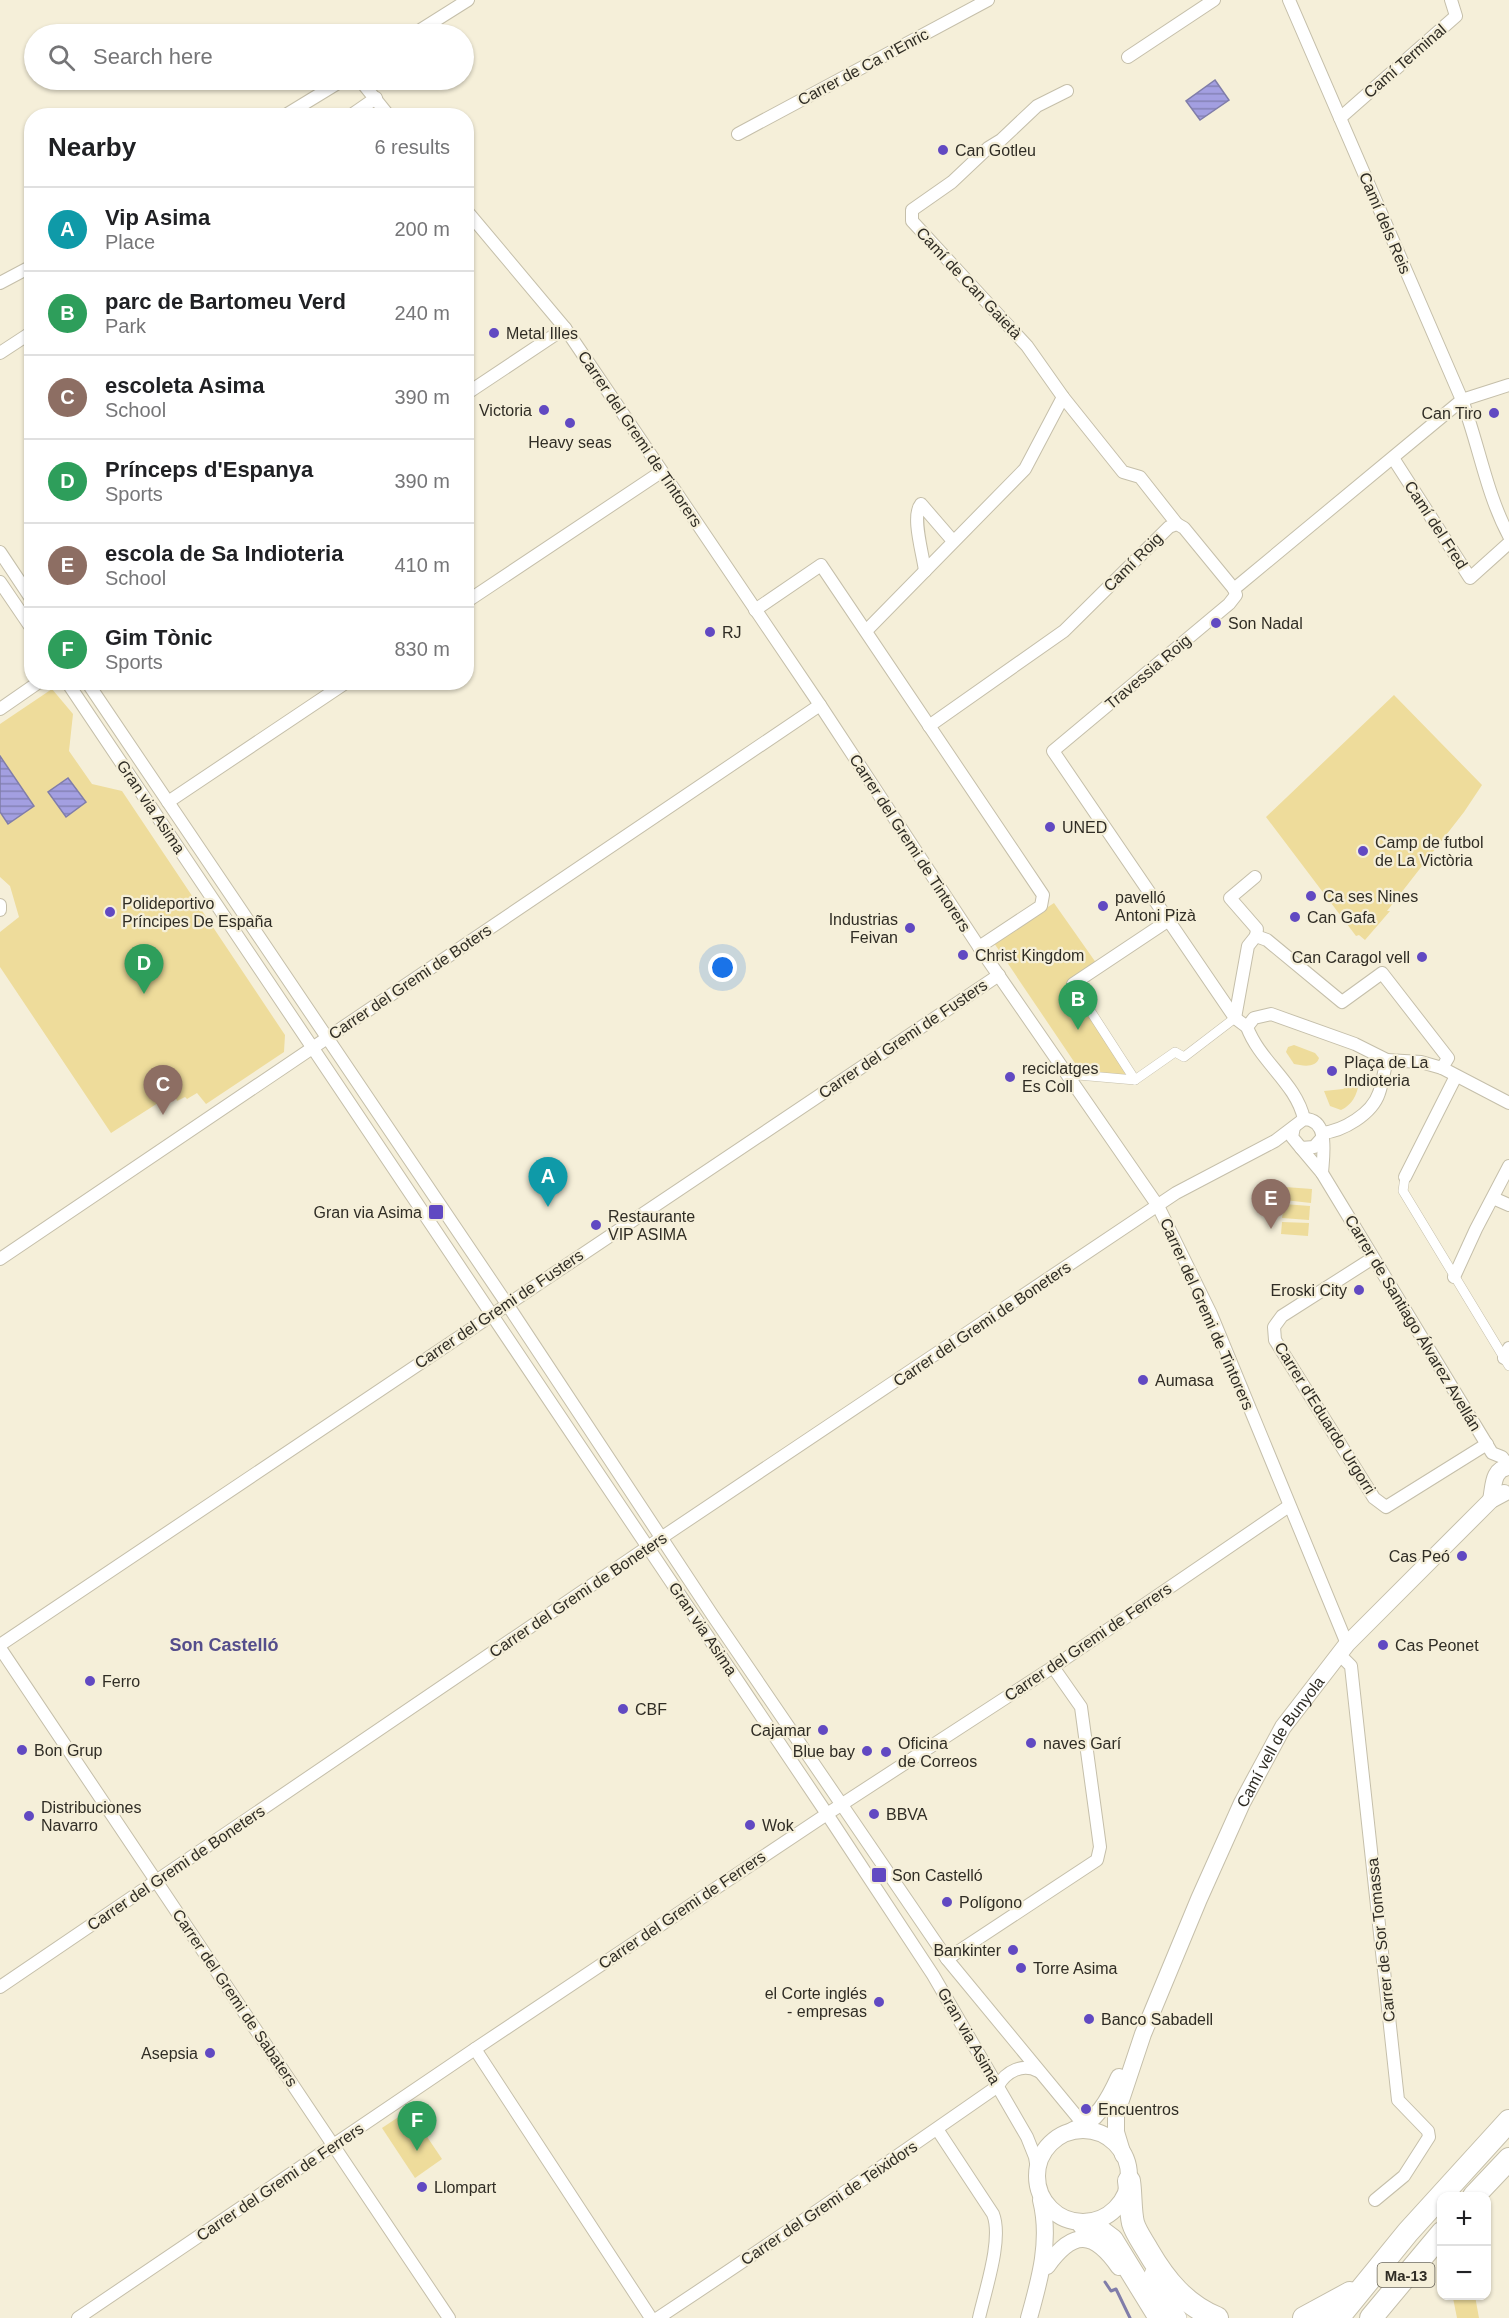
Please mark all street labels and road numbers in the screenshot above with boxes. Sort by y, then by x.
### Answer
street label: Camí Terminal [1361,21,1449,101]
street label: Carrer de Ca n'Enric [795,25,931,109]
street label: Camí dels Reis [1356,170,1414,276]
street label: Camí de Can Gaietà [913,224,1025,342]
street label: Carrer del Gremi de Tintorers [575,348,705,530]
street label: Camí del Fred [1401,478,1471,572]
street label: Camí Roig [1100,529,1166,595]
street label: Travessia Roig [1102,631,1194,713]
street label: Carrer del Gremi de Tintorers [846,751,974,935]
street label: Gran via Asima [114,757,188,857]
street label: Carrer del Gremi de Boters [326,921,494,1043]
street label: Carrer del Gremi de Fusters [816,976,990,1102]
street label: Carrer de Santiago Álvarez Avellán [1342,1212,1485,1434]
street label: Carrer del Gremi de Tintorers [1157,1216,1257,1412]
street label: Carrer del Gremi de Fusters [412,1246,586,1372]
street label: Carrer del Gremi de Boneters [890,1258,1074,1390]
street label: Carrer d'Eduardo Urgorri [1271,1339,1379,1497]
street label: Carrer del Gremi de Boneters [486,1529,670,1661]
street label: Gran via Asima [666,1579,740,1679]
street label: Carrer del Gremi de Ferrers [1001,1580,1175,1704]
street label: Camí vell de Bunyola [1233,1673,1327,1810]
street label: Carrer del Gremi de Boneters [84,1802,268,1934]
street label: Carrer del Gremi de Ferrers [595,1848,769,1972]
street label: Carrer de Sor Tomassa [1364,1857,1398,2023]
street label: Carrer del Gremi de Sabaters [169,1906,301,2090]
street label: Gran via Asima [935,1985,1004,2087]
street label: Carrer del Gremi de Ferrers [193,2120,367,2244]
street label: Carrer del Gremi de Teixidors [738,2138,920,2268]
road number: Ma-13 [1378,2263,1434,2287]

